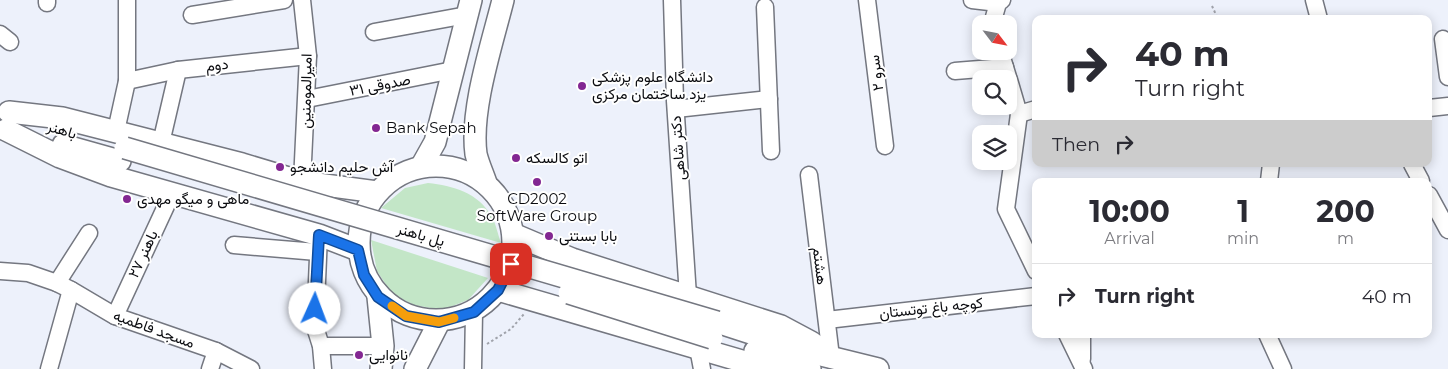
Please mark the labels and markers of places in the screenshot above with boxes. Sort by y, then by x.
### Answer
place label: دانشگاه علوم پزشکی یزد ساختمان مرکزی [592,67,713,104]
marker: دانشگاه علوم پزشکی یزد ساختمان مرکزی [576,80,588,92]
place label: Bank Sepah [386,118,477,137]
marker: Bank Sepah [370,122,382,134]
place label: اتو کالسکه [526,148,588,167]
marker: اتو کالسکه [510,152,522,164]
place label: آش حلیم دانشجو [290,157,395,177]
marker: آش حلیم دانشجو [274,161,286,173]
marker: CD2002 SoftWare Group [531,176,543,188]
place label: ماهی و میگو مهدی [137,189,249,209]
place label: CD2002 SoftWare Group [477,189,597,225]
marker: ماهی و میگو مهدی [121,193,133,205]
place label: بابا بستنی [559,226,617,246]
marker: بابا بستنی [543,230,555,242]
pin [490,243,532,285]
place label: نانوایی [369,345,408,365]
marker: نانوایی [353,349,365,361]

